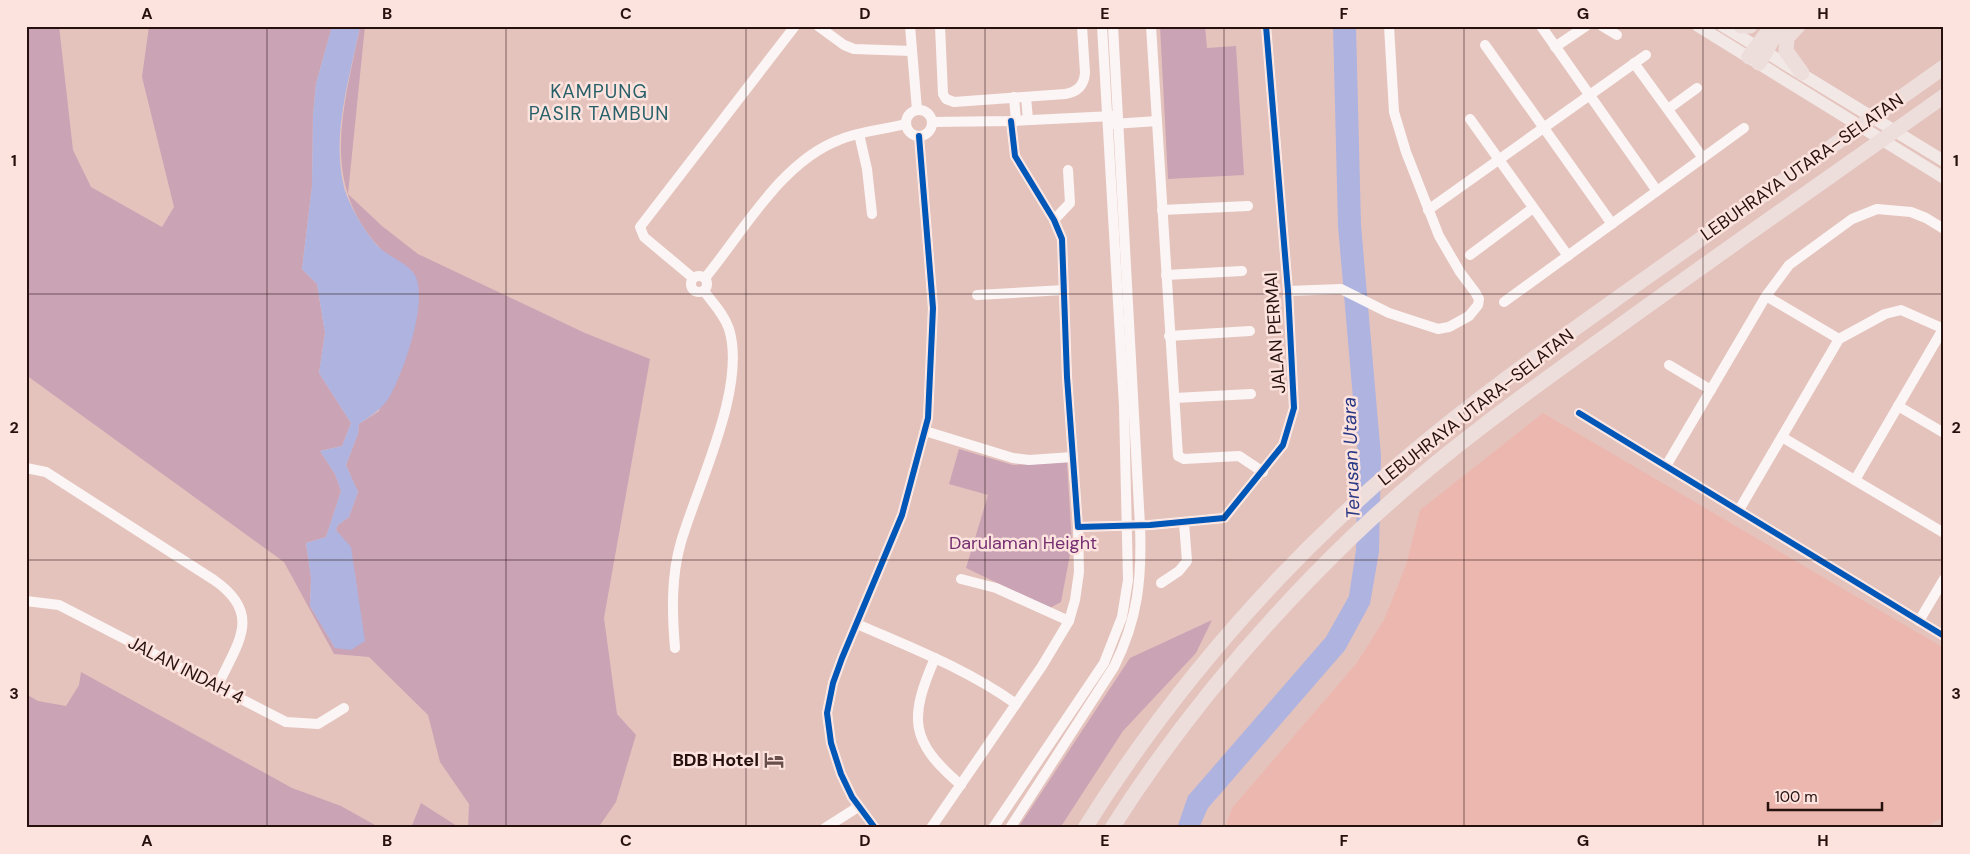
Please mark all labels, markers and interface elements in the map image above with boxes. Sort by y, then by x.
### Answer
text: A [141,3,153,24]
text: B [382,3,392,24]
text: C [620,3,632,24]
text: D [859,3,871,24]
text: E [1100,3,1110,24]
text: F [1340,3,1349,24]
text: G [1577,3,1589,24]
text: H [1817,3,1829,24]
district label: KAMPUNG PASIR TAMBUN [529,79,669,126]
street label: LEBUHRAYA UTARA–SELATAN [1696,88,1908,246]
text: 1 [11,150,17,171]
text: 1 [1953,150,1959,171]
street label: JALAN PERMAI [1259,271,1291,395]
street label: LEBUHRAYA UTARA–SELATAN [1373,323,1579,491]
water label: Terusan Utara [1336,397,1366,519]
text: 2 [9,417,19,438]
text: 2 [1951,417,1961,438]
park label: Darulaman Height [949,531,1097,555]
street label: JALAN INDAH 4 [124,630,248,710]
text: 3 [9,683,19,704]
text: 3 [1951,683,1961,704]
place label: BDB Hotel [672,748,759,772]
hotel icon: BDB Hotel [763,749,785,771]
scale bar [1768,779,1881,811]
text: 100 m [1775,787,1818,807]
text: A [141,830,153,851]
text: B [382,830,392,851]
text: C [620,830,632,851]
text: D [859,830,871,851]
text: E [1100,830,1110,851]
text: F [1340,830,1349,851]
text: G [1577,830,1589,851]
text: H [1817,830,1829,851]

